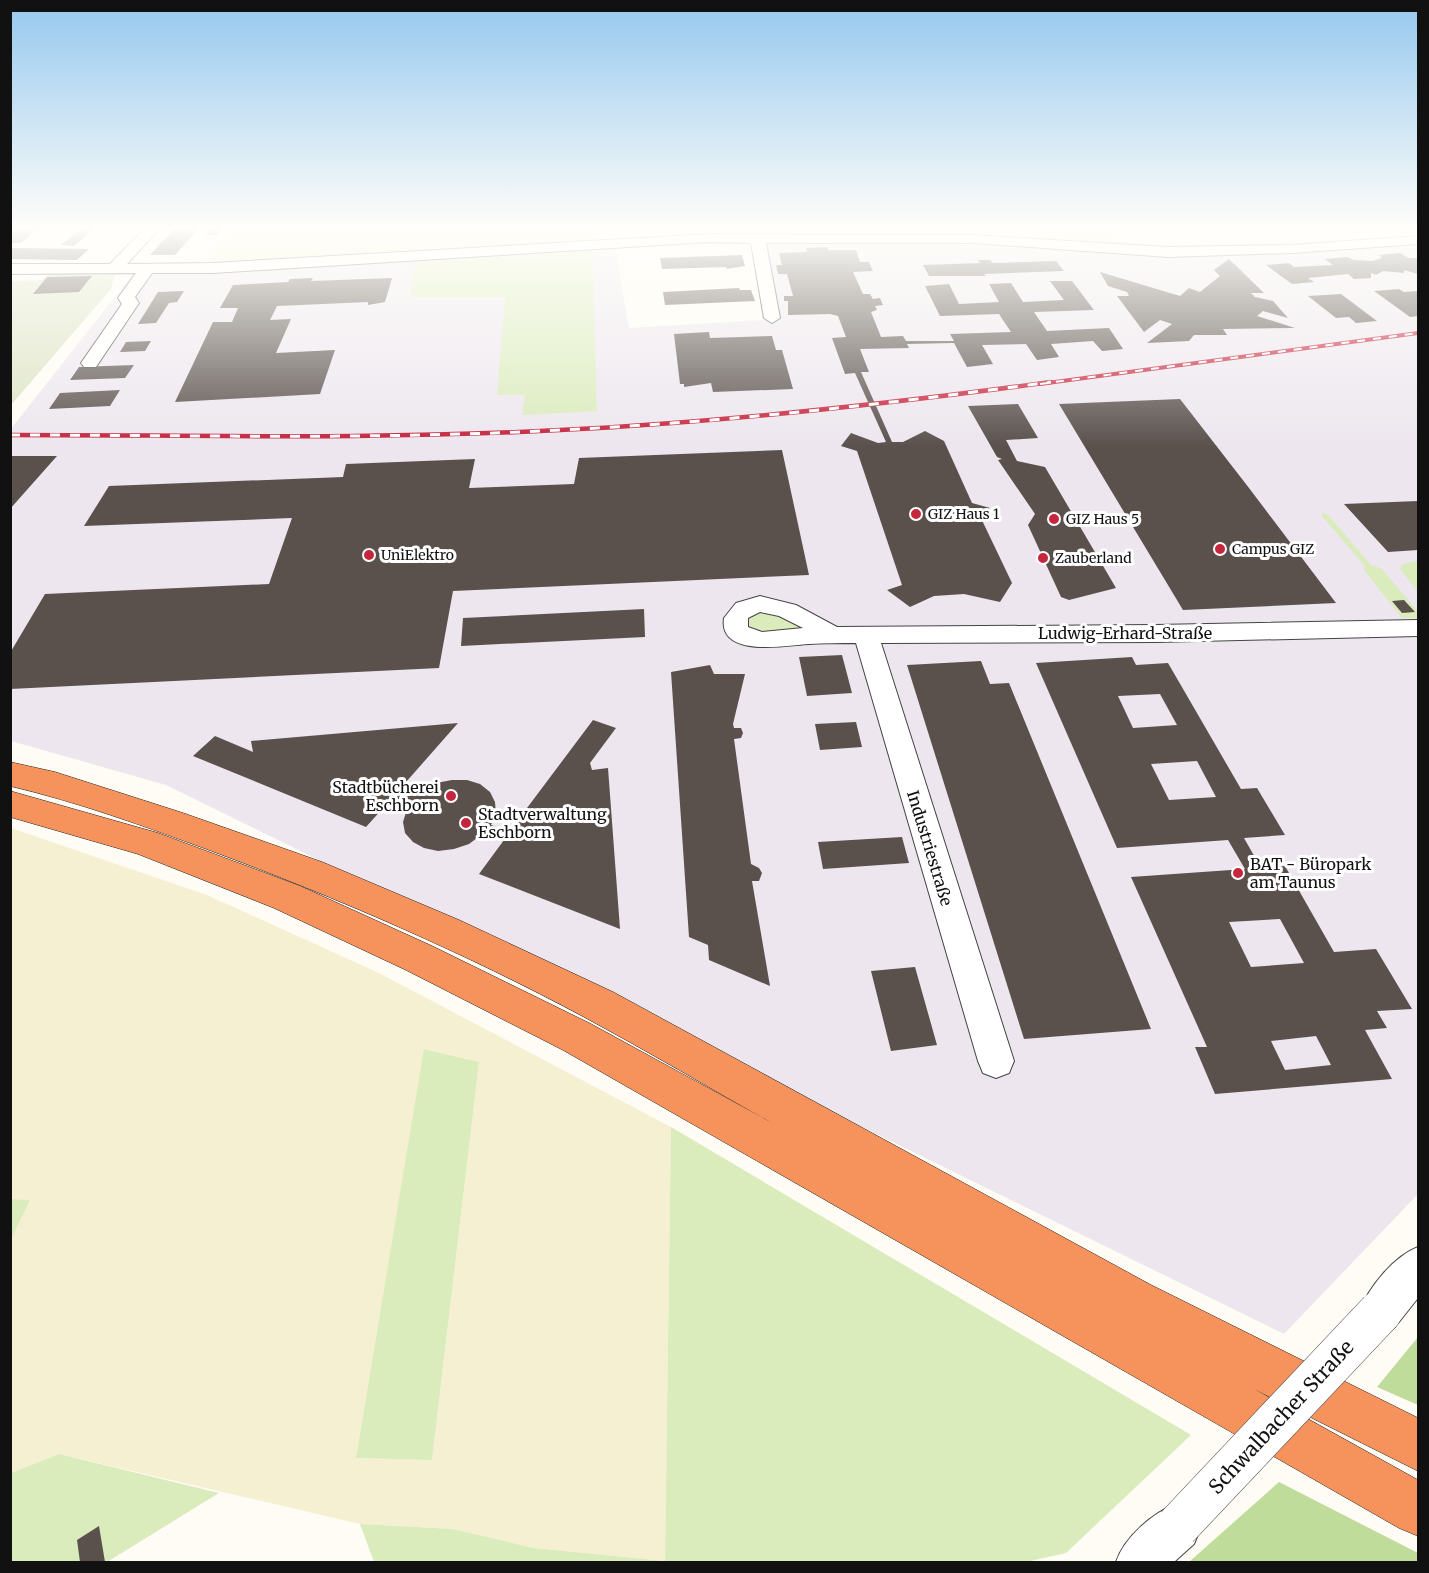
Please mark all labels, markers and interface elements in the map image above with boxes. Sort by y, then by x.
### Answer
place label: GIZ Haus 1 [928,505,999,523]
marker: GIZ Haus 1 [909,507,923,521]
place label: GIZ Haus 5 [1066,510,1139,528]
marker: GIZ Haus 5 [1047,512,1061,526]
place label: Campus GIZ [1232,540,1314,558]
marker: Campus GIZ [1213,542,1227,556]
place label: UniElektro [381,546,454,564]
marker: UniElektro [362,548,376,562]
place label: Zauberland [1055,549,1132,567]
marker: Zauberland [1036,551,1050,565]
street label: Ludwig-Erhard-Straße [1038,623,1212,643]
place label: Stadtbücherei Eschborn [332,777,439,815]
street label: Industriestraße [903,788,957,908]
marker: Stadtbücherei Eschborn [444,789,458,803]
place label: Stadtverwaltung Eschborn [478,804,607,842]
marker: Stadtverwaltung Eschborn [459,816,473,830]
place label: BAT - Büropark am Taunus [1250,854,1372,892]
marker: BAT - Büropark am Taunus [1231,866,1245,880]
street label: Schwalbacher Straße [1203,1334,1359,1499]

